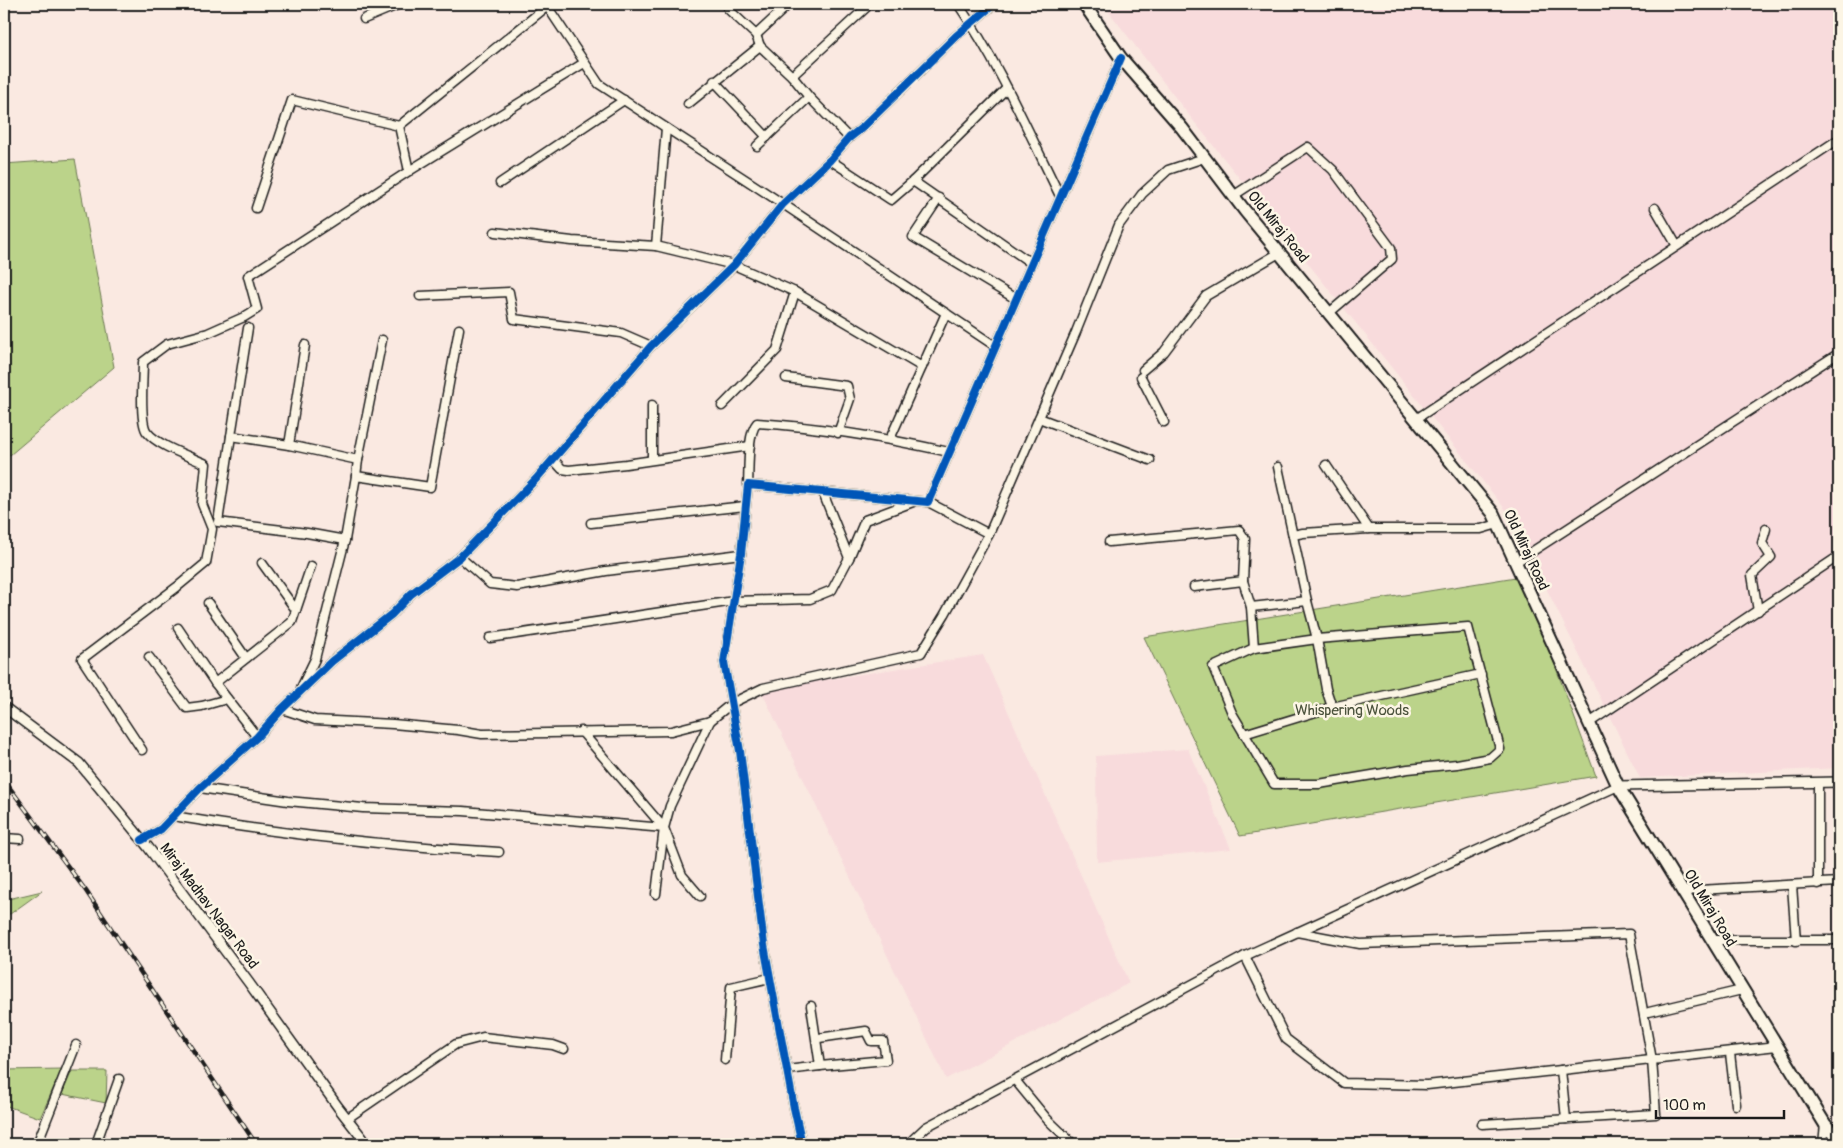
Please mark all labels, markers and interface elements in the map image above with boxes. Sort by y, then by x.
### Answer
street label: Old Miraj Road [1243,187,1313,267]
street label: Old Miraj Road [1499,506,1553,594]
park label: Whispering Woods [1295,701,1409,720]
street label: Miraj Madhav Nagar Road [155,839,263,973]
street label: Old Miraj Road [1679,866,1741,950]
scale bar [1656,1088,1783,1120]
text: 100 m [1663,1096,1706,1115]

